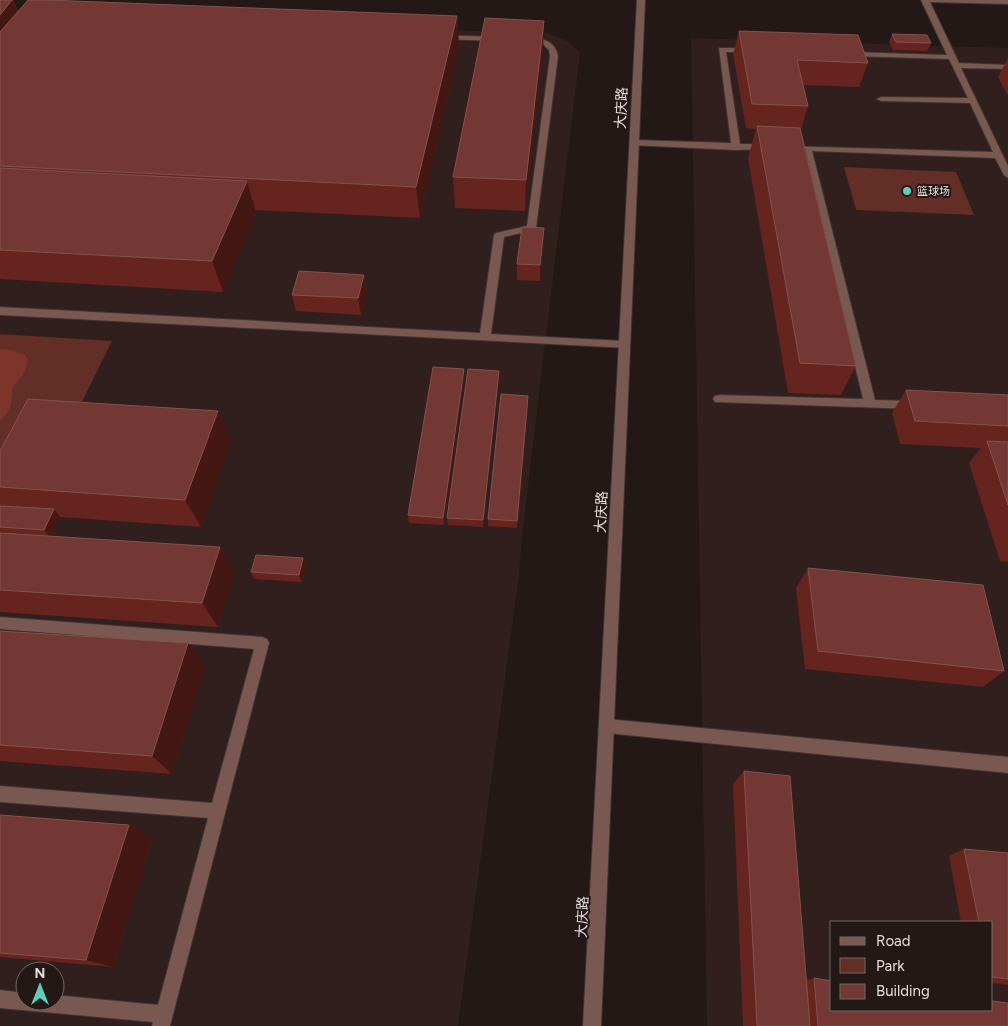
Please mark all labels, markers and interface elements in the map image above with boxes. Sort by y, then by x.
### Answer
street label: 大庆路 [612,87,631,129]
marker: 篮球场 [901,185,913,197]
place label: 篮球场 [917,185,950,198]
street label: 大庆路 [592,491,611,533]
street label: 大庆路 [573,896,592,938]
legend [830,921,993,1011]
text: Road [876,932,911,950]
text: Park [876,957,905,975]
north arrow [15,961,65,1011]
text: N [35,965,45,982]
text: Building [876,982,930,1000]

